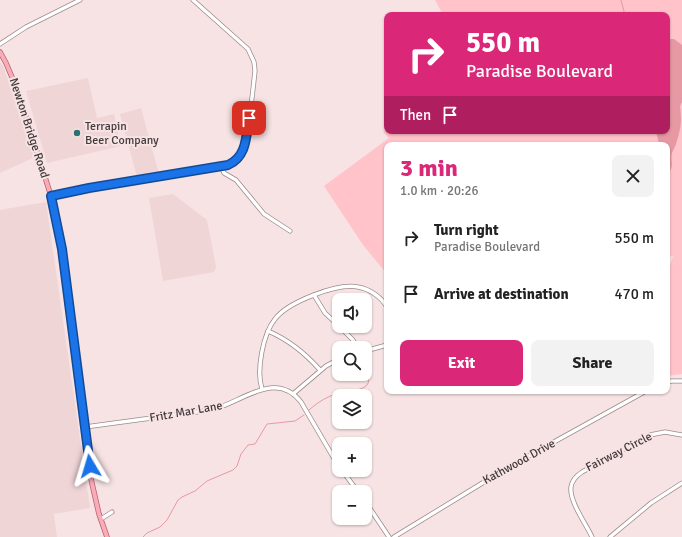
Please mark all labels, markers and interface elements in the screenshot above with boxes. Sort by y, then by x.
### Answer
text: 550 m [466,26,540,60]
icon: right [400,28,452,80]
text: Paradise Boulevard [466,60,613,82]
street label: Newton Bridge Road [6,76,52,180]
pin [232,101,266,135]
icon: arrive [439,104,461,126]
text: Then [400,106,431,124]
icon: arrive [238,107,260,129]
place label: Terrapin Beer Company [85,119,159,148]
marker: Terrapin Beer Company [72,128,82,138]
text: 3 min [400,153,458,183]
button: close [612,155,654,197]
text: 1.0 km · 20:26 [400,183,478,199]
text: Turn right [434,221,499,239]
icon: right [400,227,422,249]
text: 550 m [614,229,654,247]
text: Paradise Boulevard [434,239,540,255]
icon: arrive [400,283,422,305]
text: Arrive at destination [434,285,569,303]
text: 470 m [614,285,654,303]
map controls [332,293,372,525]
button: sound [332,293,372,333]
button: Exit [400,340,523,386]
button: Share [531,340,654,386]
button: search [332,341,372,381]
button: layers [332,389,372,429]
street label: Fritz Mar Lane [148,398,224,426]
street label: Fairway Circle [583,429,655,475]
street label: Kathwood Drive [480,436,558,488]
button: + [332,437,372,477]
position arrow [69,445,111,487]
button: − [332,485,372,525]

